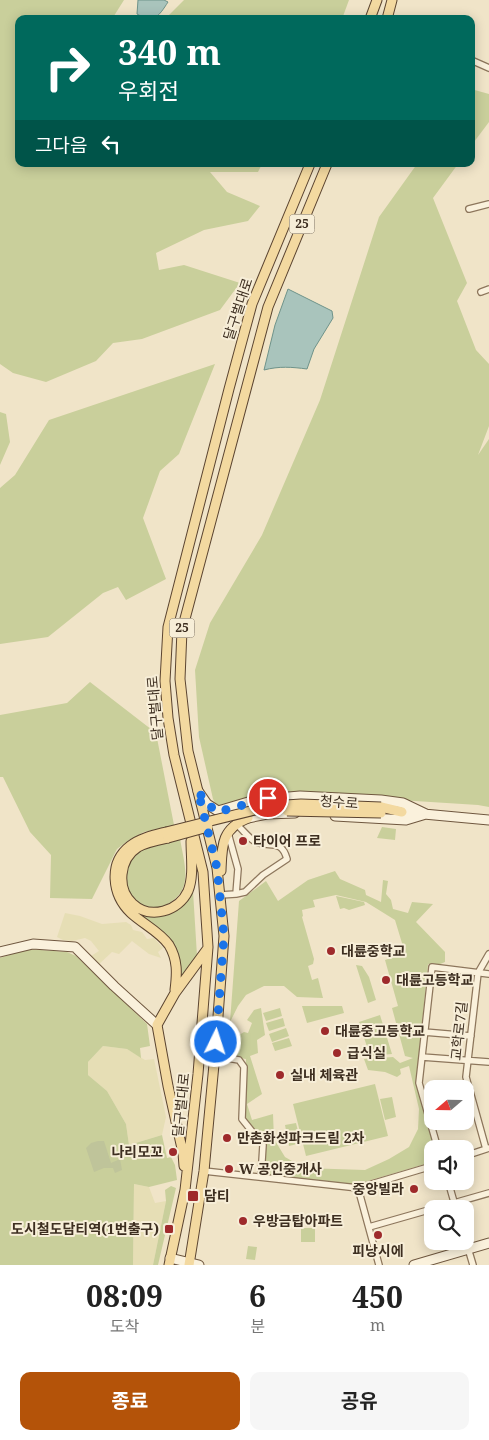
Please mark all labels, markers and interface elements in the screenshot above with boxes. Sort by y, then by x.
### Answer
text: 340 m [118,28,221,75]
icon: right [35,35,100,100]
text: 우회전 [118,75,179,105]
icon: left [97,130,125,158]
text: 그다음 [35,132,87,158]
road number: 25 [290,214,314,233]
street label: 달구벌대로 [219,275,257,342]
road number: 25 [170,618,194,638]
street label: 달구벌대로 [142,675,167,741]
pin [247,777,289,819]
icon: arrive [254,784,282,812]
street label: 청수로 [319,791,359,812]
place label: 타이어 프로 [253,831,321,850]
marker: 타이어 프로 [237,835,249,847]
place label: 대륜중학교 [341,941,406,960]
marker: 대륜중학교 [325,945,337,957]
place label: 대륜고등학교 [396,970,473,989]
marker: 대륜고등학교 [380,974,392,986]
street label: 교학로7길 [446,1000,471,1061]
position arrow [189,1015,241,1067]
place label: 대륜중고등학교 [335,1021,425,1040]
marker: 대륜중고등학교 [319,1025,331,1037]
place label: 급식실 [347,1043,386,1062]
marker: 급식실 [331,1047,343,1059]
place label: 실내 체육관 [290,1065,358,1084]
marker: 실내 체육관 [274,1069,286,1081]
street label: 달구벌대로 [168,1072,193,1138]
north arrow [424,1080,474,1130]
map controls [424,1080,474,1250]
place label: 만촌화성파크드림 2차 [237,1128,365,1147]
marker: 만촌화성파크드림 2차 [221,1132,233,1144]
button: sound [424,1140,474,1190]
place label: 나리모꼬 [111,1142,163,1161]
marker: 나리모꼬 [167,1146,179,1158]
place label: W 공인중개사 [239,1159,322,1178]
marker: W 공인중개사 [223,1163,235,1175]
place label: 중앙빌라 [352,1179,404,1198]
marker: 중앙빌라 [408,1183,420,1195]
place label: 담티 [204,1186,230,1205]
marker: 담티 [186,1189,200,1203]
button: search [424,1200,474,1250]
place label: 우방금탑아파트 [253,1211,343,1230]
marker: 우방금탑아파트 [237,1215,249,1227]
place label: 도시철도담티역(1번출구) [11,1219,159,1238]
marker: 도시철도담티역(1번출구) [163,1223,175,1235]
marker: 피낭시에 [372,1229,384,1241]
place label: 피낭시에 [352,1241,404,1260]
text: 08:09 [86,1275,163,1316]
text: 6 [249,1275,266,1316]
text: 450 [352,1276,403,1317]
text: m [370,1314,385,1336]
text: 도착 [110,1315,139,1337]
text: 분 [250,1315,265,1337]
button: 종료 [20,1372,240,1430]
button: 공유 [250,1372,469,1430]

